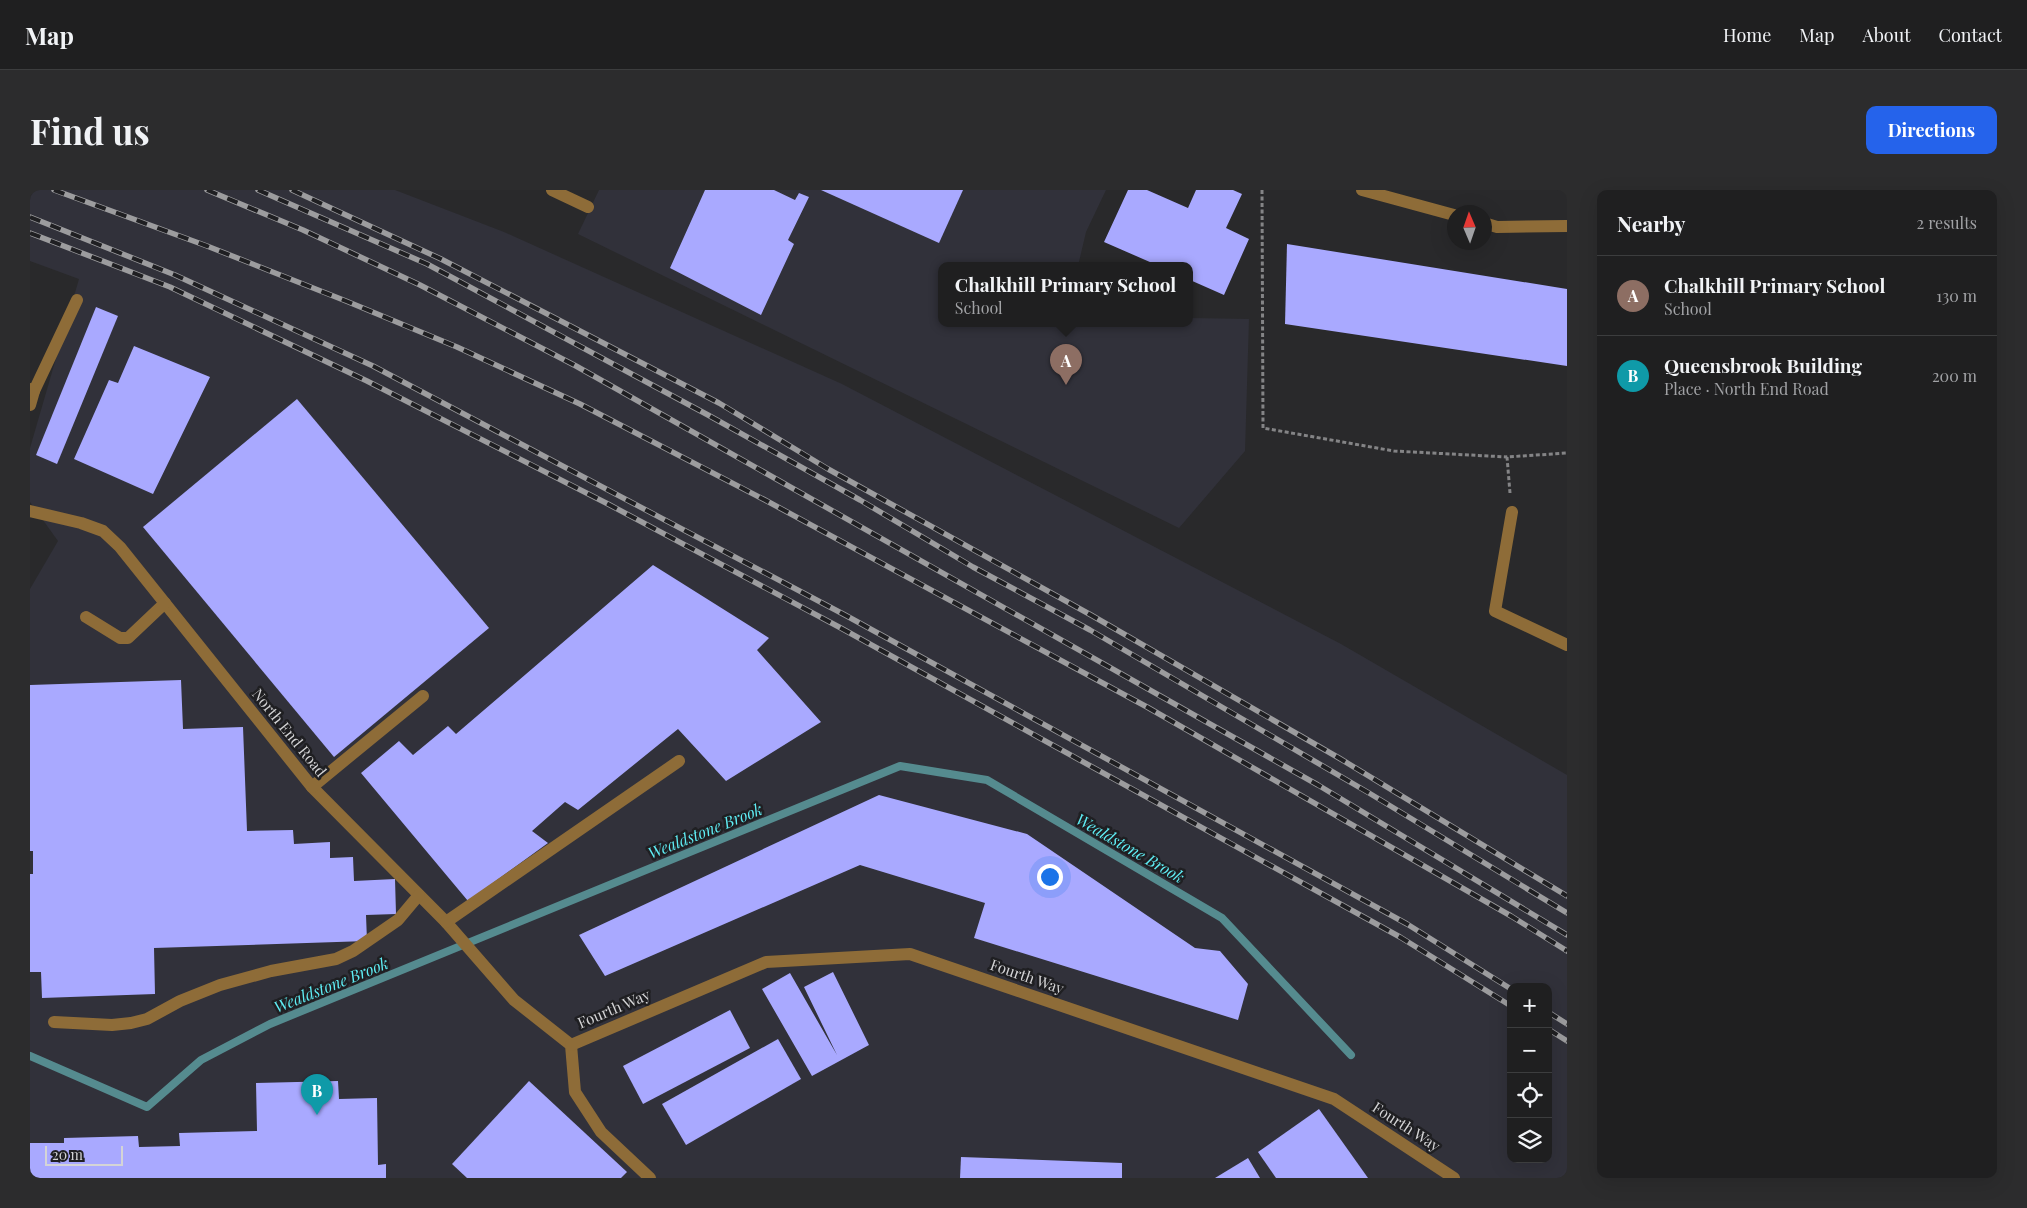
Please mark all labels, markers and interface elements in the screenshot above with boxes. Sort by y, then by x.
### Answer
text: Map [25,19,74,51]
text: Home [1723,23,1771,47]
text: Map [1799,23,1834,47]
text: About [1862,23,1911,47]
text: Contact [1939,23,2002,47]
button: Directions [1866,106,1997,154]
text: Find us [30,107,150,154]
north arrow [1447,205,1492,250]
text: Nearby [1617,209,1686,237]
text: 2 results [1917,212,1977,233]
popup [938,262,1193,327]
text: Chalkhill Primary School [955,271,1176,297]
text: Chalkhill Primary School [1664,272,1885,298]
text: A [1628,285,1638,306]
text: 130 m [1936,285,1977,306]
text: School [955,297,1003,318]
text: School [1664,298,1712,319]
pin: A [1050,344,1082,385]
text: Queensbrook Building [1664,352,1862,378]
text: B [1628,365,1638,386]
text: 200 m [1932,365,1977,386]
text: Place · North End Road [1664,378,1829,399]
street label: North End Road [248,684,332,781]
water label: Wealdstone Brook [644,798,765,863]
water label: Wealdstone Brook [1072,808,1188,887]
your location [1037,864,1063,890]
water label: Wealdstone Brook [270,952,391,1017]
street label: Fourth Way [988,954,1067,998]
map controls [1507,983,1552,1163]
button: + [1507,983,1552,1028]
street label: Fourth Way [574,984,653,1032]
button: − [1507,1028,1552,1073]
button: locate [1507,1073,1552,1118]
pin: B [301,1074,333,1115]
street label: Fourth Way [1369,1097,1445,1156]
button: layers [1507,1118,1552,1163]
scale bar [45,1143,122,1166]
text: 20 m [52,1145,83,1164]

